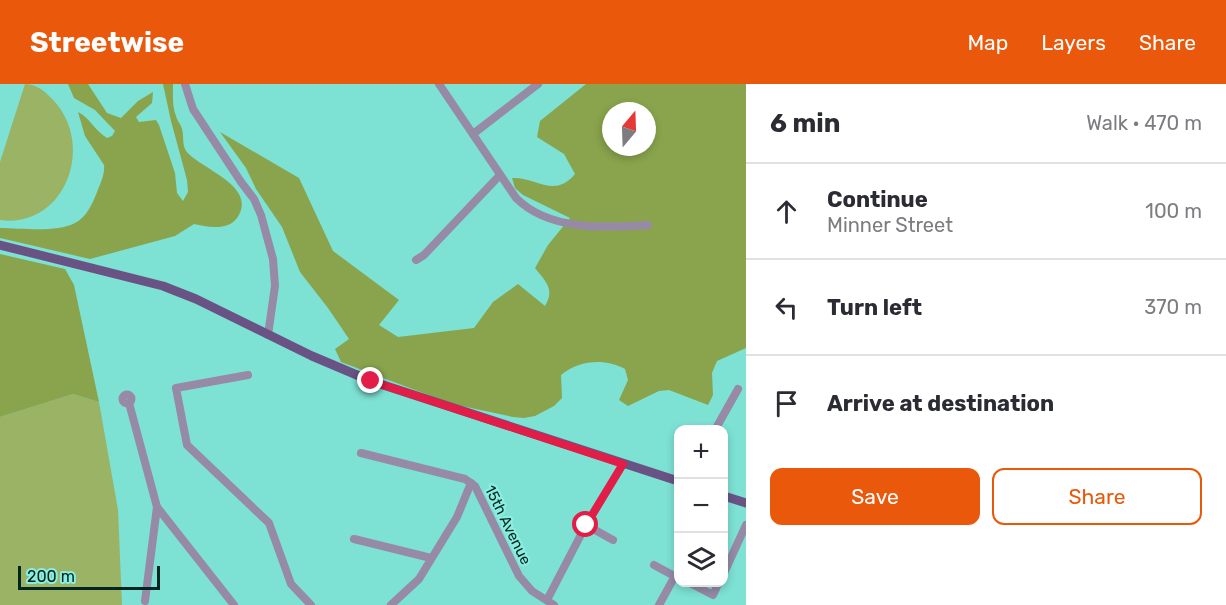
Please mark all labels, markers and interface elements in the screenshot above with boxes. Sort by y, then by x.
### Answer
text: Streetwise [30,26,184,59]
text: Map [967,30,1008,55]
text: Layers [1041,30,1106,55]
text: Share [1139,30,1196,55]
north arrow [602,102,656,156]
text: 6 min [770,108,840,139]
text: Walk · 470 m [1086,111,1202,135]
text: Continue [827,186,928,213]
icon: ahead [770,195,803,228]
text: 100 m [1145,199,1202,223]
text: Minner Street [827,213,953,237]
icon: left [770,291,803,324]
text: Turn left [827,294,922,321]
text: 370 m [1144,295,1202,319]
route end [357,367,383,393]
icon: arrive [770,387,803,420]
text: Arrive at destination [827,390,1054,417]
map controls [674,425,728,587]
button: + [674,425,728,479]
button: Save [770,468,980,525]
button: Share [992,468,1202,525]
button: − [674,479,728,533]
street label: 15th Avenue [481,482,535,568]
route start [572,511,598,537]
button: layers [674,533,728,587]
scale bar [18,563,160,590]
text: 200 m [27,567,75,586]

